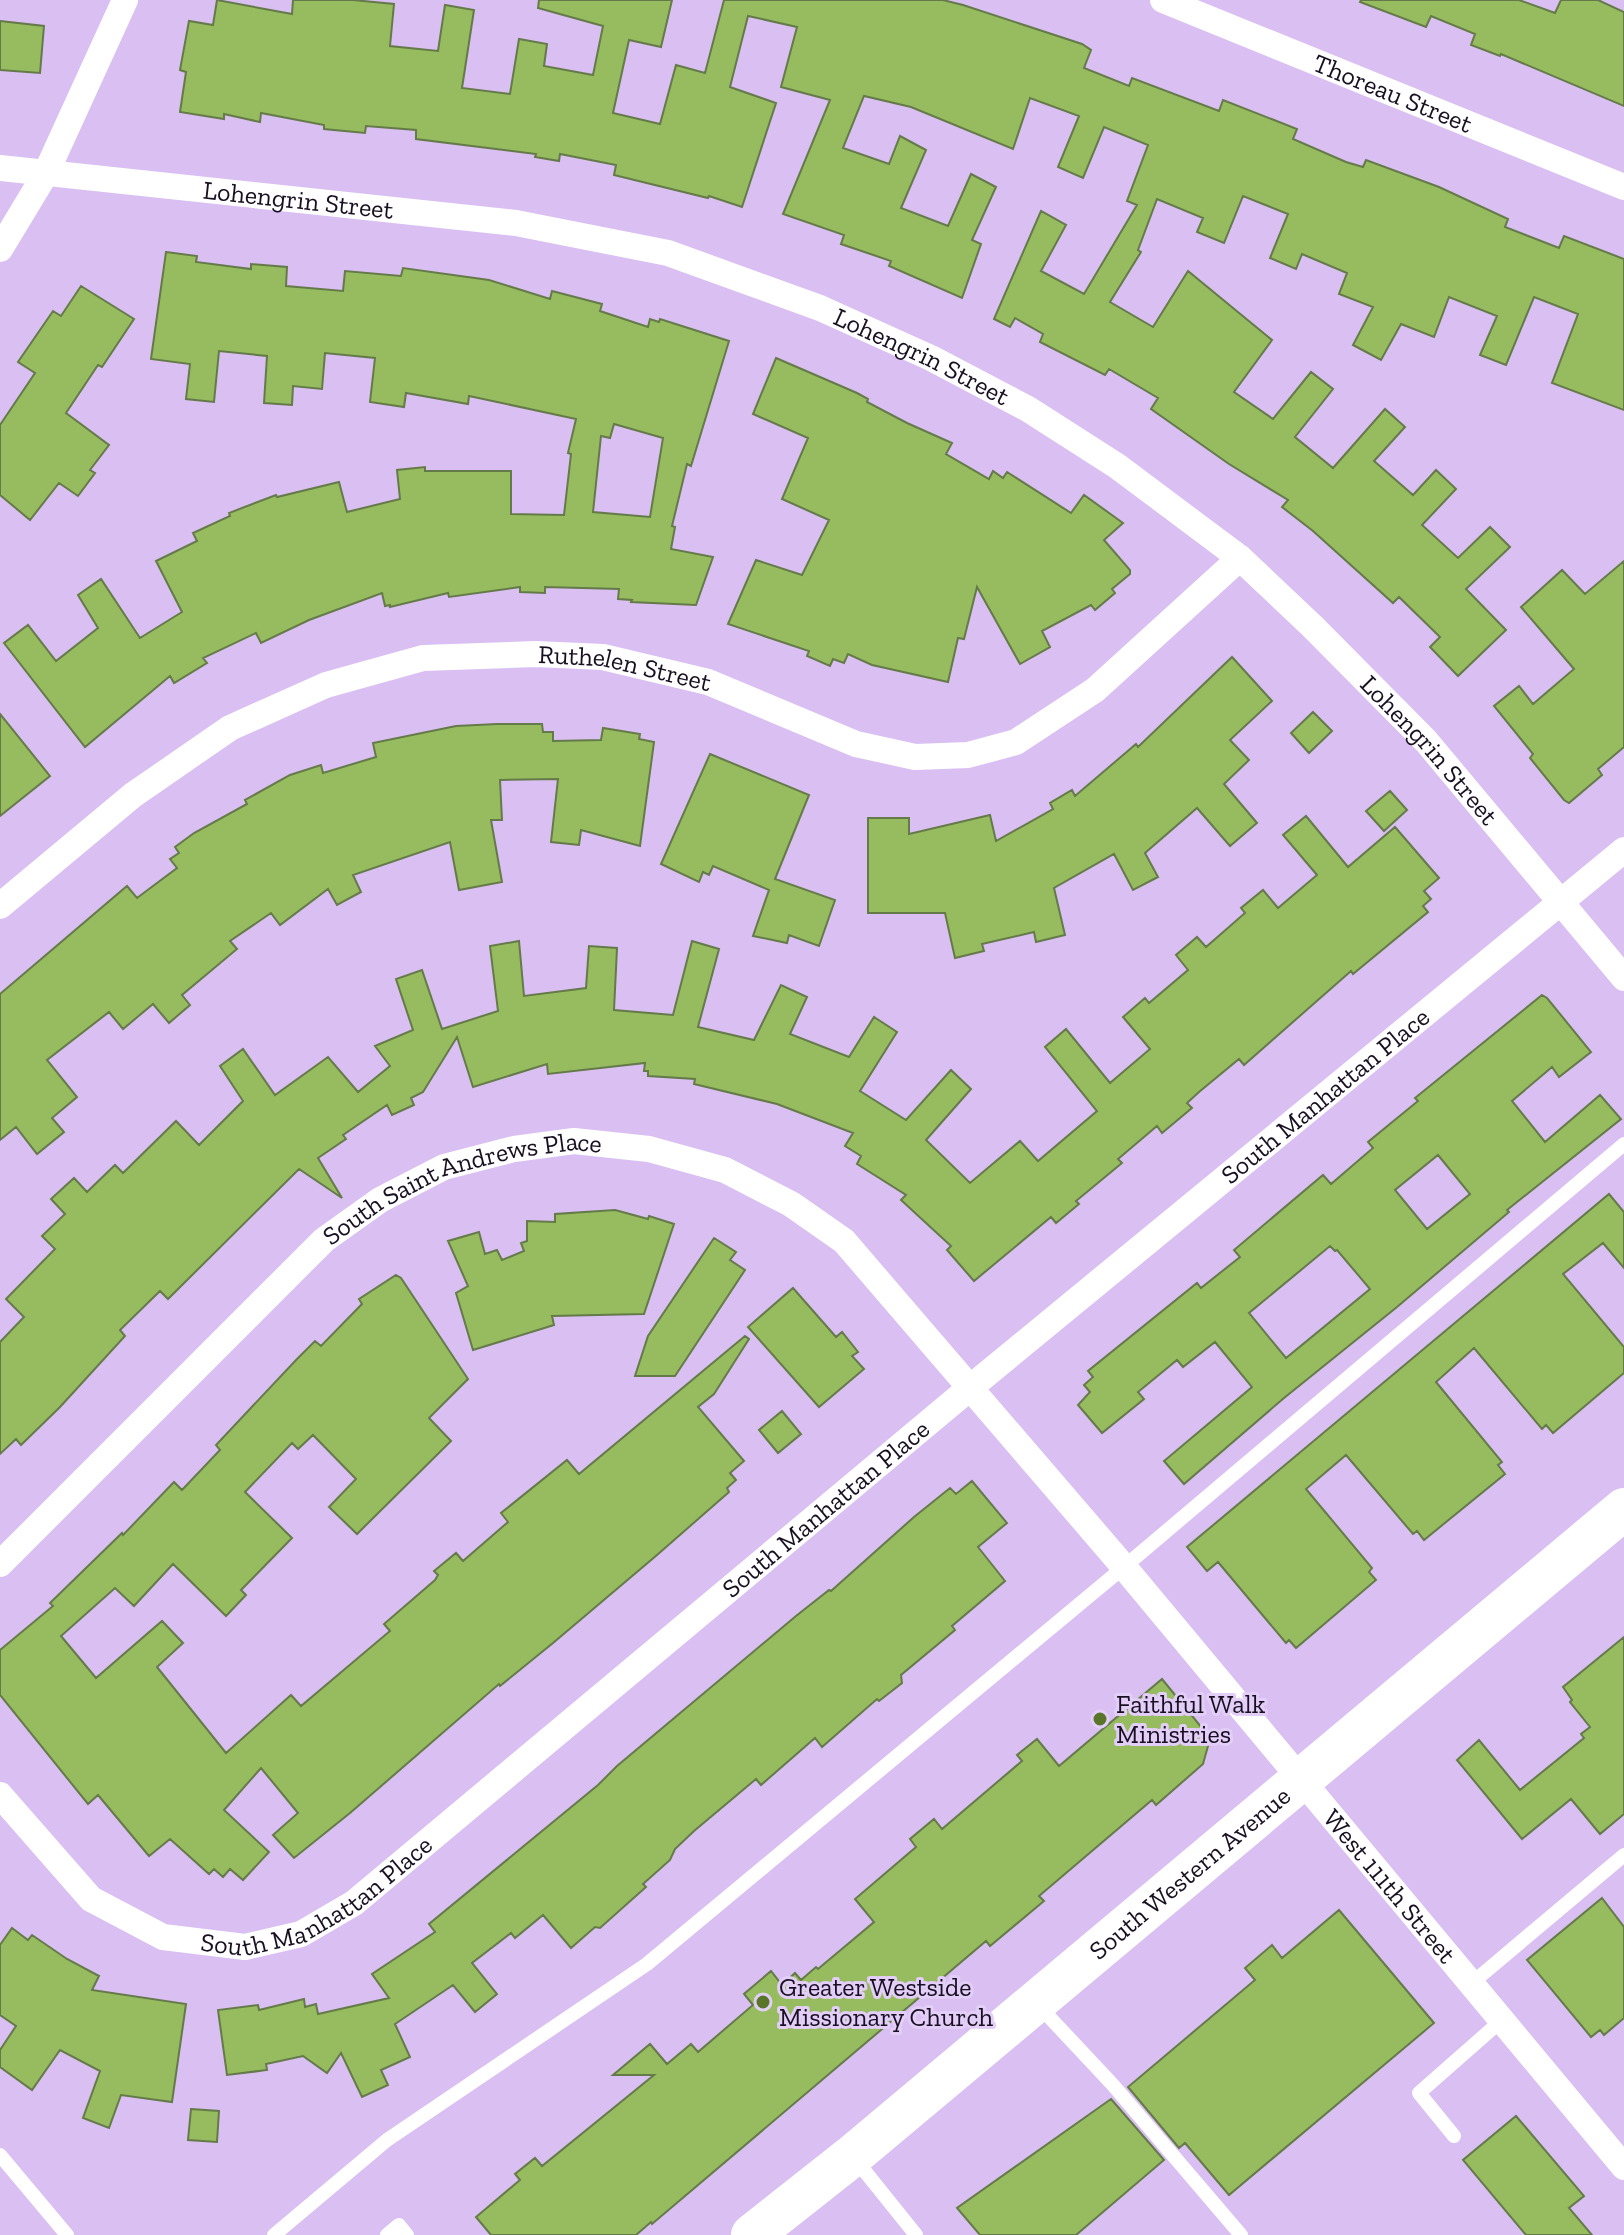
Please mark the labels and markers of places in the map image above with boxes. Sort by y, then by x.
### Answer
place label: Faithful Walk Ministries [1116,1688,1266,1750]
marker: Faithful Walk Ministries [1091,1710,1109,1728]
place label: Greater Westside Missionary Church [779,1971,993,2033]
marker: Greater Westside Missionary Church [754,1993,772,2011]

